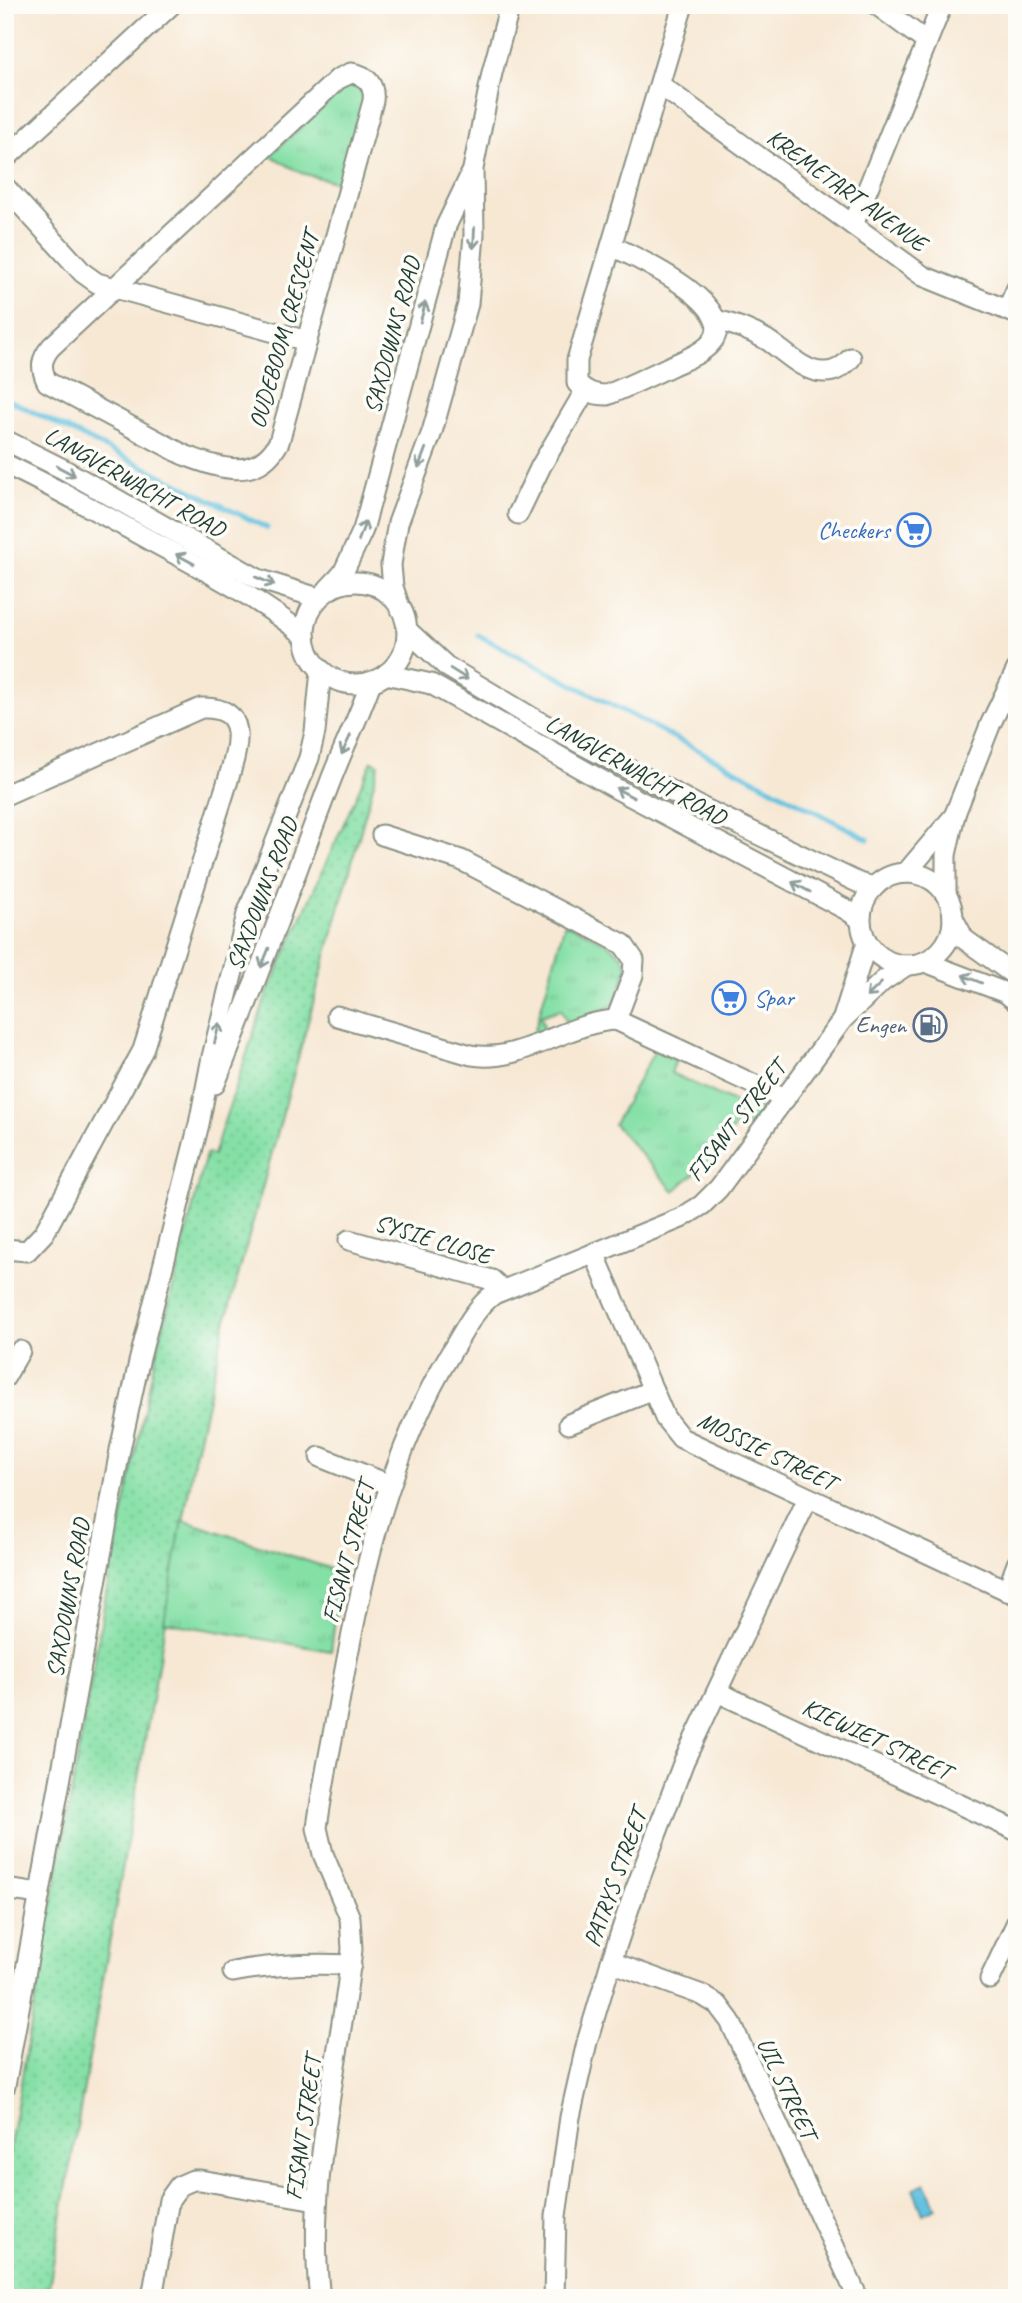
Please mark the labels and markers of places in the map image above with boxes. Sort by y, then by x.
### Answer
supermarket icon: Checkers [895,511,933,549]
place label: Checkers [818,515,892,545]
supermarket icon: Spar [710,979,748,1017]
place label: Spar [754,983,796,1013]
fuel station icon: Engen [911,1006,949,1044]
place label: Engen [855,1010,907,1040]

